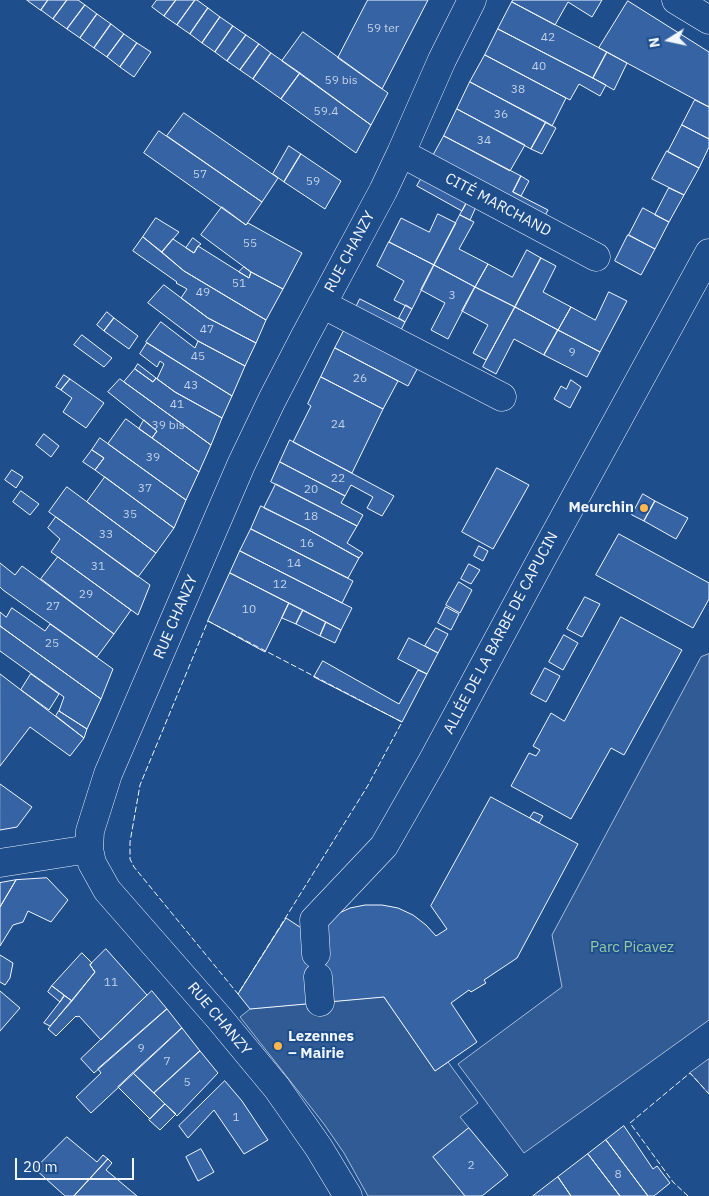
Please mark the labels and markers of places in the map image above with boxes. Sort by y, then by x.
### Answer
place label: Meurchin [568,499,634,517]
marker: Meurchin [638,502,650,514]
place label: Lezennes – Mairie [288,1028,354,1063]
marker: Lezennes – Mairie [272,1040,284,1052]

